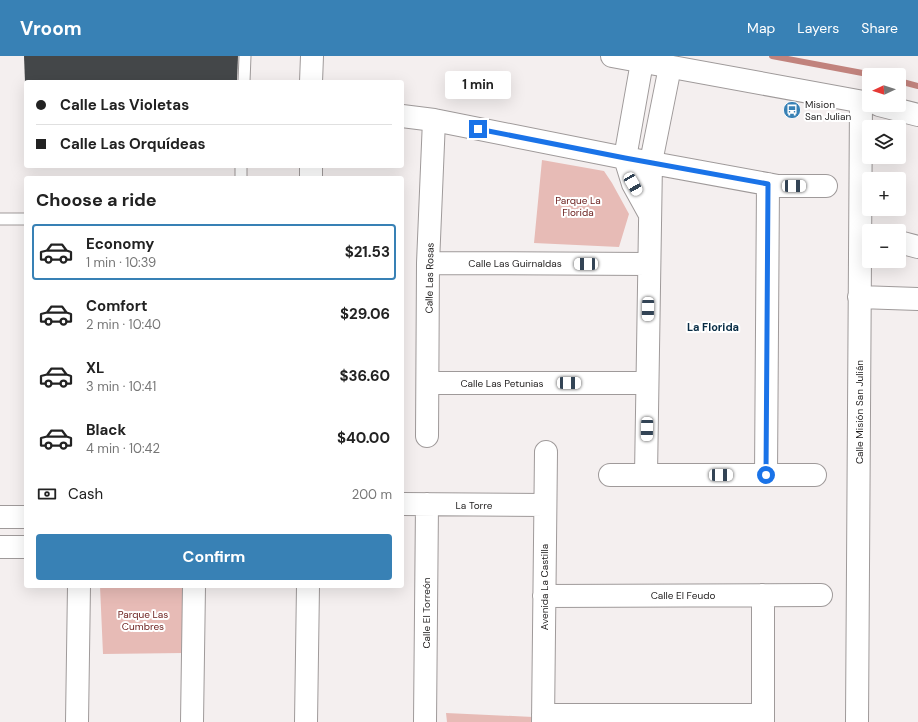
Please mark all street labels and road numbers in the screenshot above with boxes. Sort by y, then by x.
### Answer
street label: Calle Las Rosas [422,242,437,314]
street label: Calle Las Guirnaldas [468,257,562,270]
street label: Calle Misión San Julián [853,360,866,464]
street label: Calle Las Petunias [460,377,544,390]
street label: La Torre [456,499,493,512]
street label: Avenida La Castilla [538,544,551,630]
street label: Calle El Torreón [420,577,433,649]
street label: Calle El Feudo [651,589,715,602]

